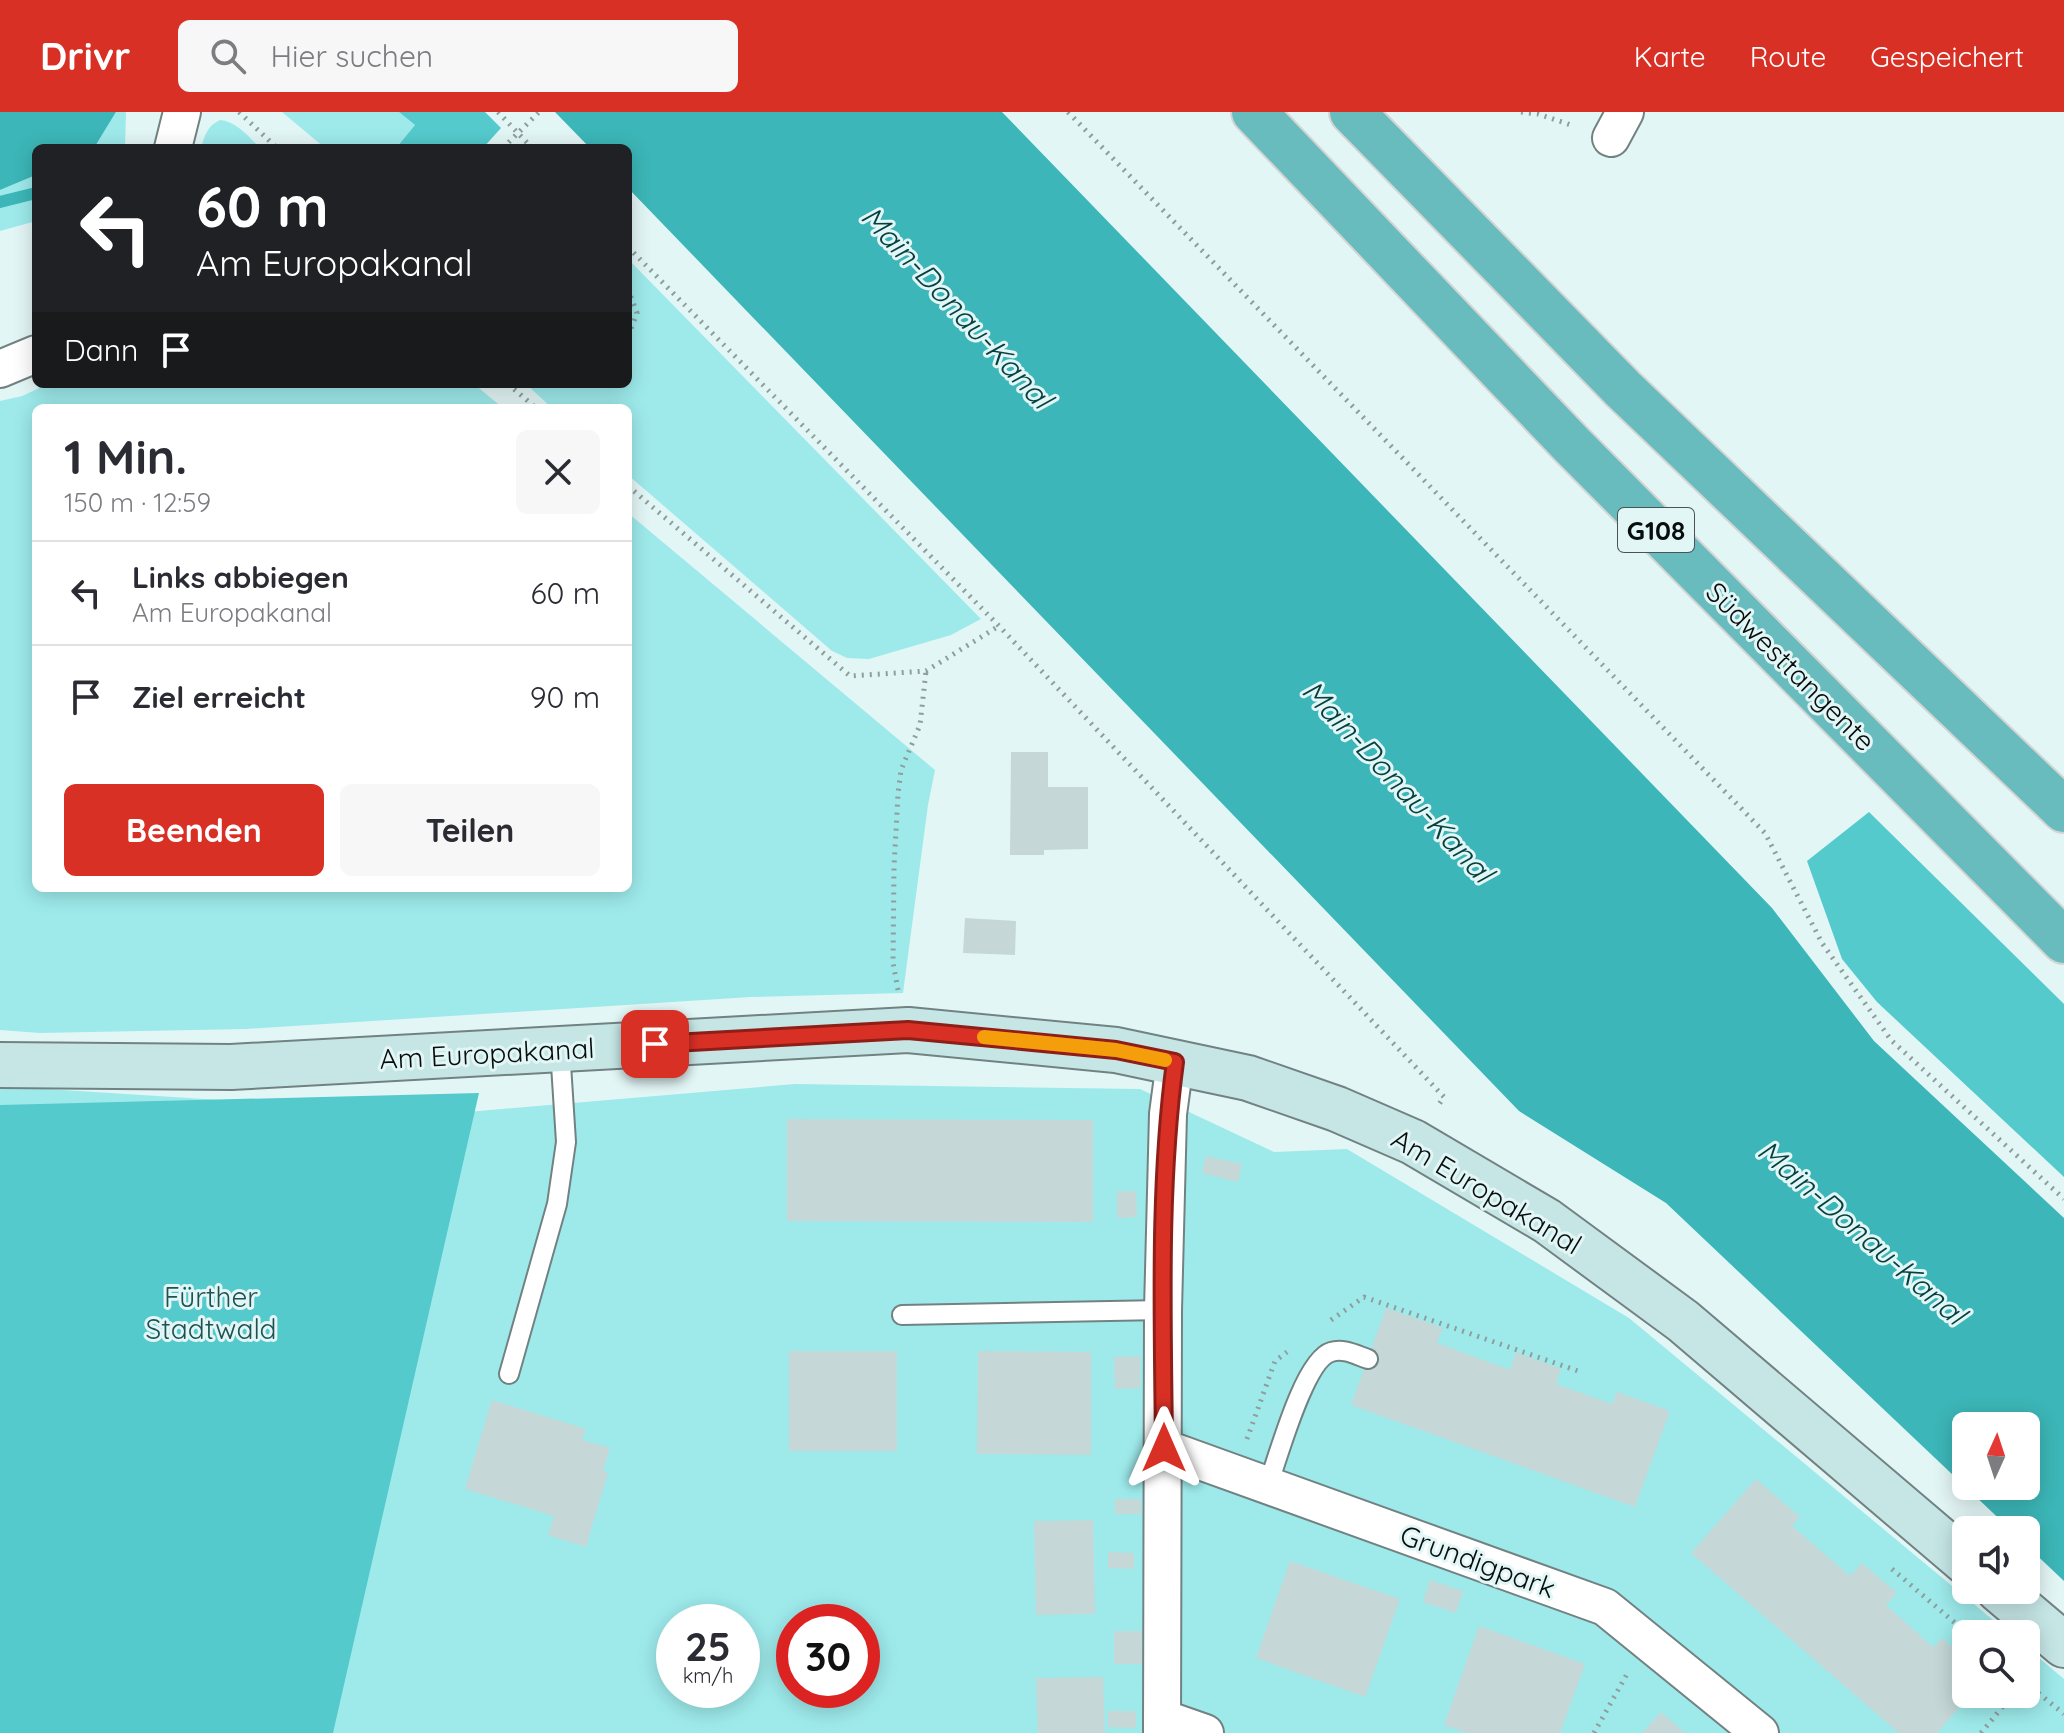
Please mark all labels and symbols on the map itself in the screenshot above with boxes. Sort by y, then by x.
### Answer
water label: Main-Donau-Kanal [853,198,1063,418]
road number: G108 [1618,508,1694,552]
street label: Südwesttangente [1699,574,1883,758]
water label: Main-Donau-Kanal [1294,672,1504,892]
pin [621,1010,689,1078]
street label: Am Europakanal [379,1030,595,1076]
street label: Am Europakanal [1386,1121,1588,1261]
water label: Main-Donau-Kanal [1750,1131,1976,1335]
park label: Fürther Stadtwald [145,1279,277,1346]
position arrow [1122,1406,1206,1490]
north arrow [1952,1412,2040,1500]
street label: Grundigpark [1396,1517,1560,1605]
speed limit sign: 30 [776,1604,880,1708]

